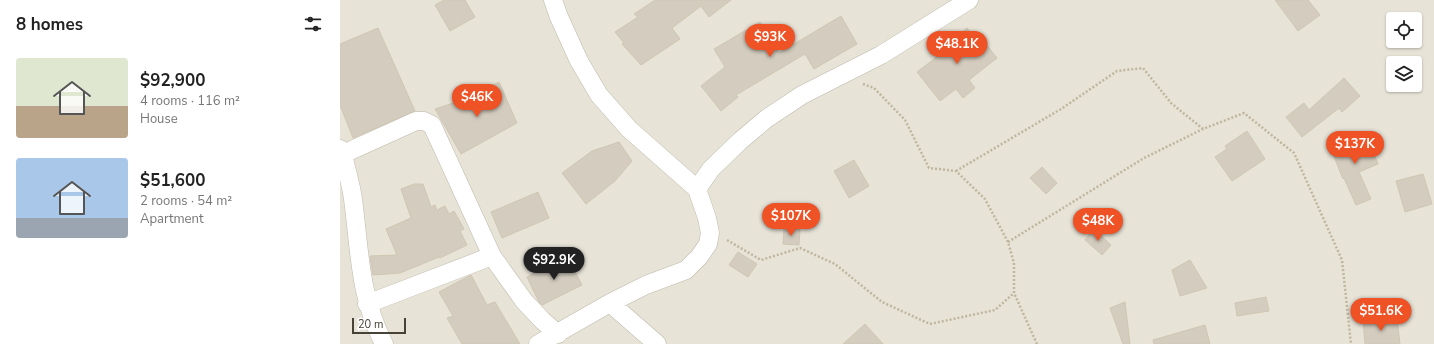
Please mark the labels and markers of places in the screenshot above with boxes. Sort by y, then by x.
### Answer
pin: $93K [746,24,794,58]
pin: $48.1K [924,31,990,65]
pin: $46K [453,84,501,118]
pin: $137K [1327,131,1383,165]
pin: $107K [763,203,819,237]
pin: $48K [1074,208,1122,242]
pin: $92.9K [521,247,587,281]
pin: $51.6K [1348,298,1414,332]

